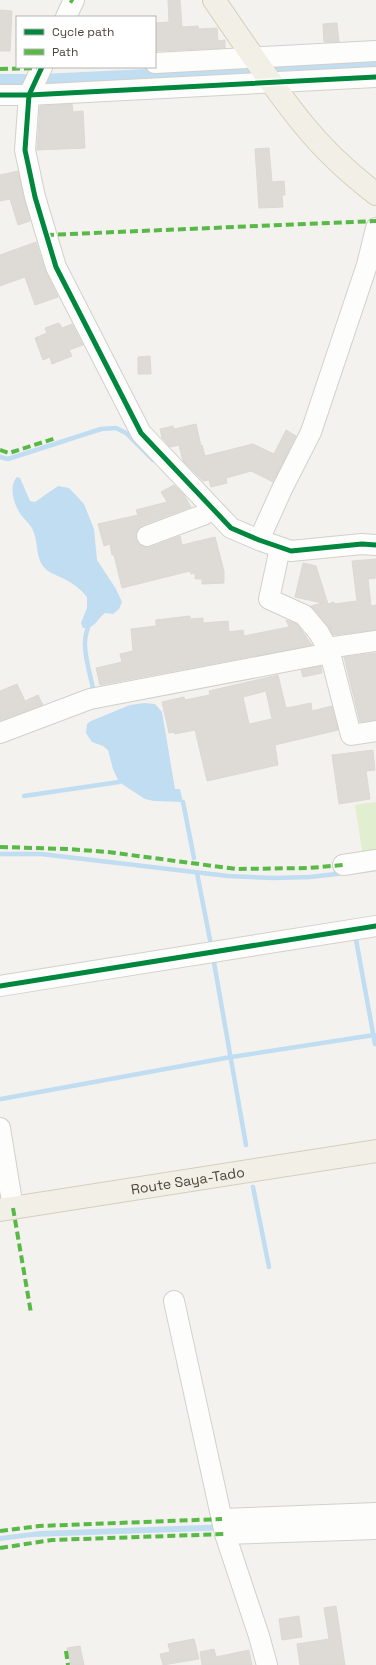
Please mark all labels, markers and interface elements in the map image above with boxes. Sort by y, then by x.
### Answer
legend [16,16,156,68]
text: Cycle path [52,24,114,40]
text: Path [52,44,78,60]
street label: Route Saya-Tado [130,1163,246,1198]

